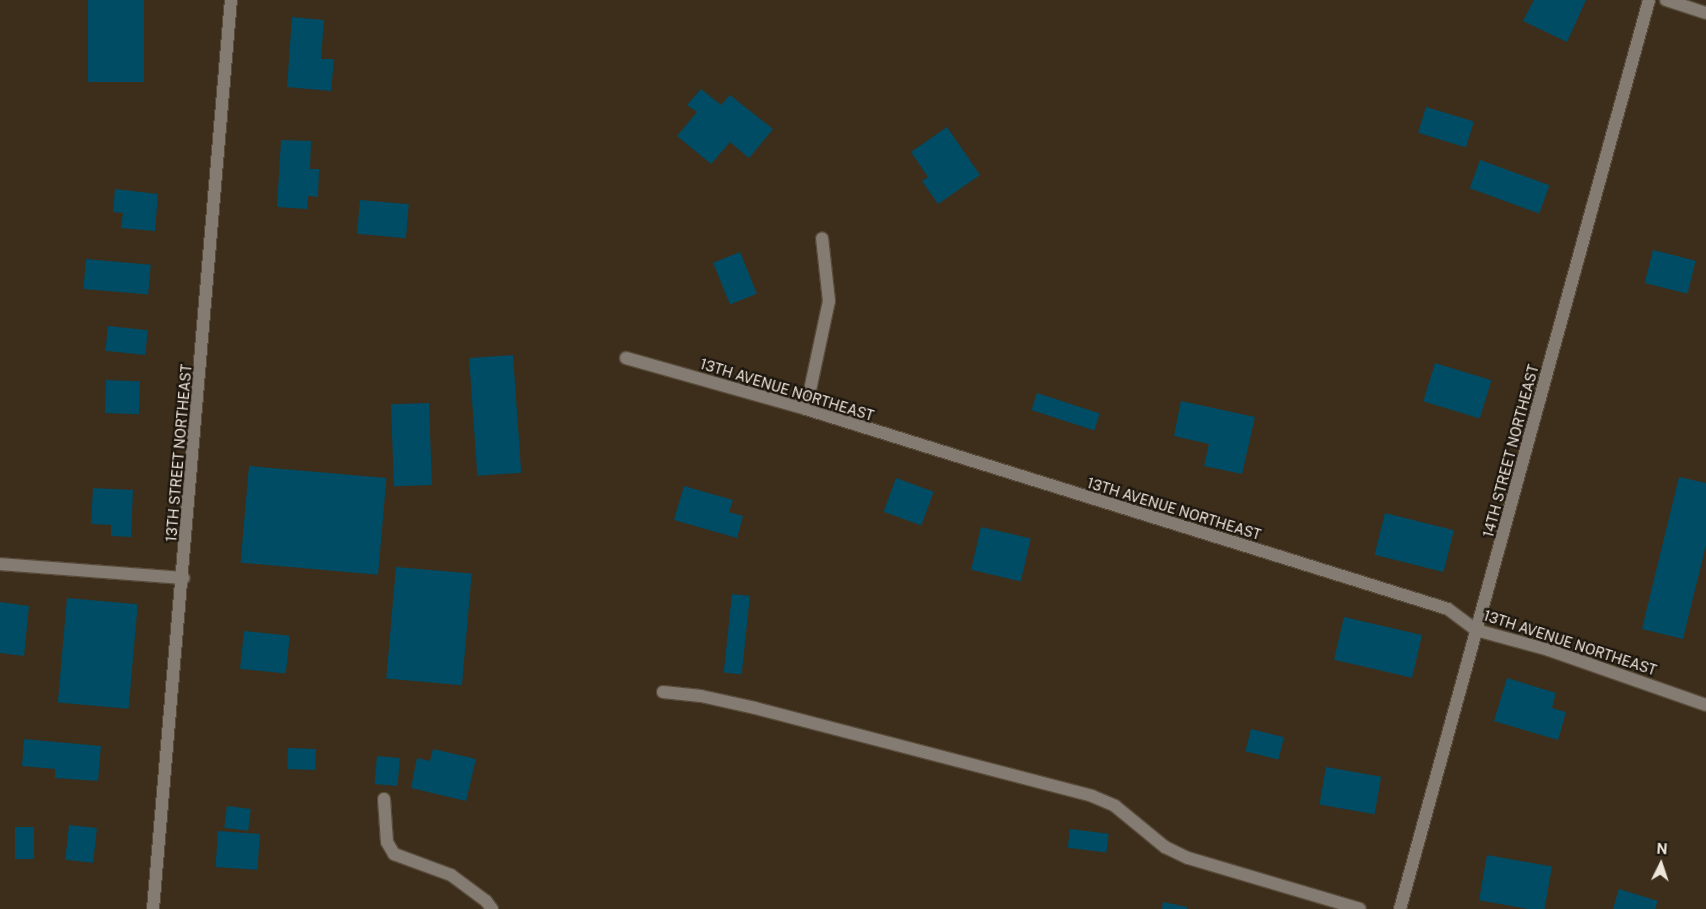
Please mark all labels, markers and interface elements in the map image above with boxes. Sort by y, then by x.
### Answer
street label: 13TH AVENUE NORTHEAST [698,356,876,424]
street label: 13TH STREET NORTHEAST [163,363,195,543]
street label: 14TH STREET NORTHEAST [1480,363,1542,539]
street label: 13TH AVENUE NORTHEAST [1085,475,1263,543]
street label: 13TH AVENUE NORTHEAST [1481,607,1659,679]
north arrow [1636,839,1686,889]
text: N [1656,841,1668,857]

